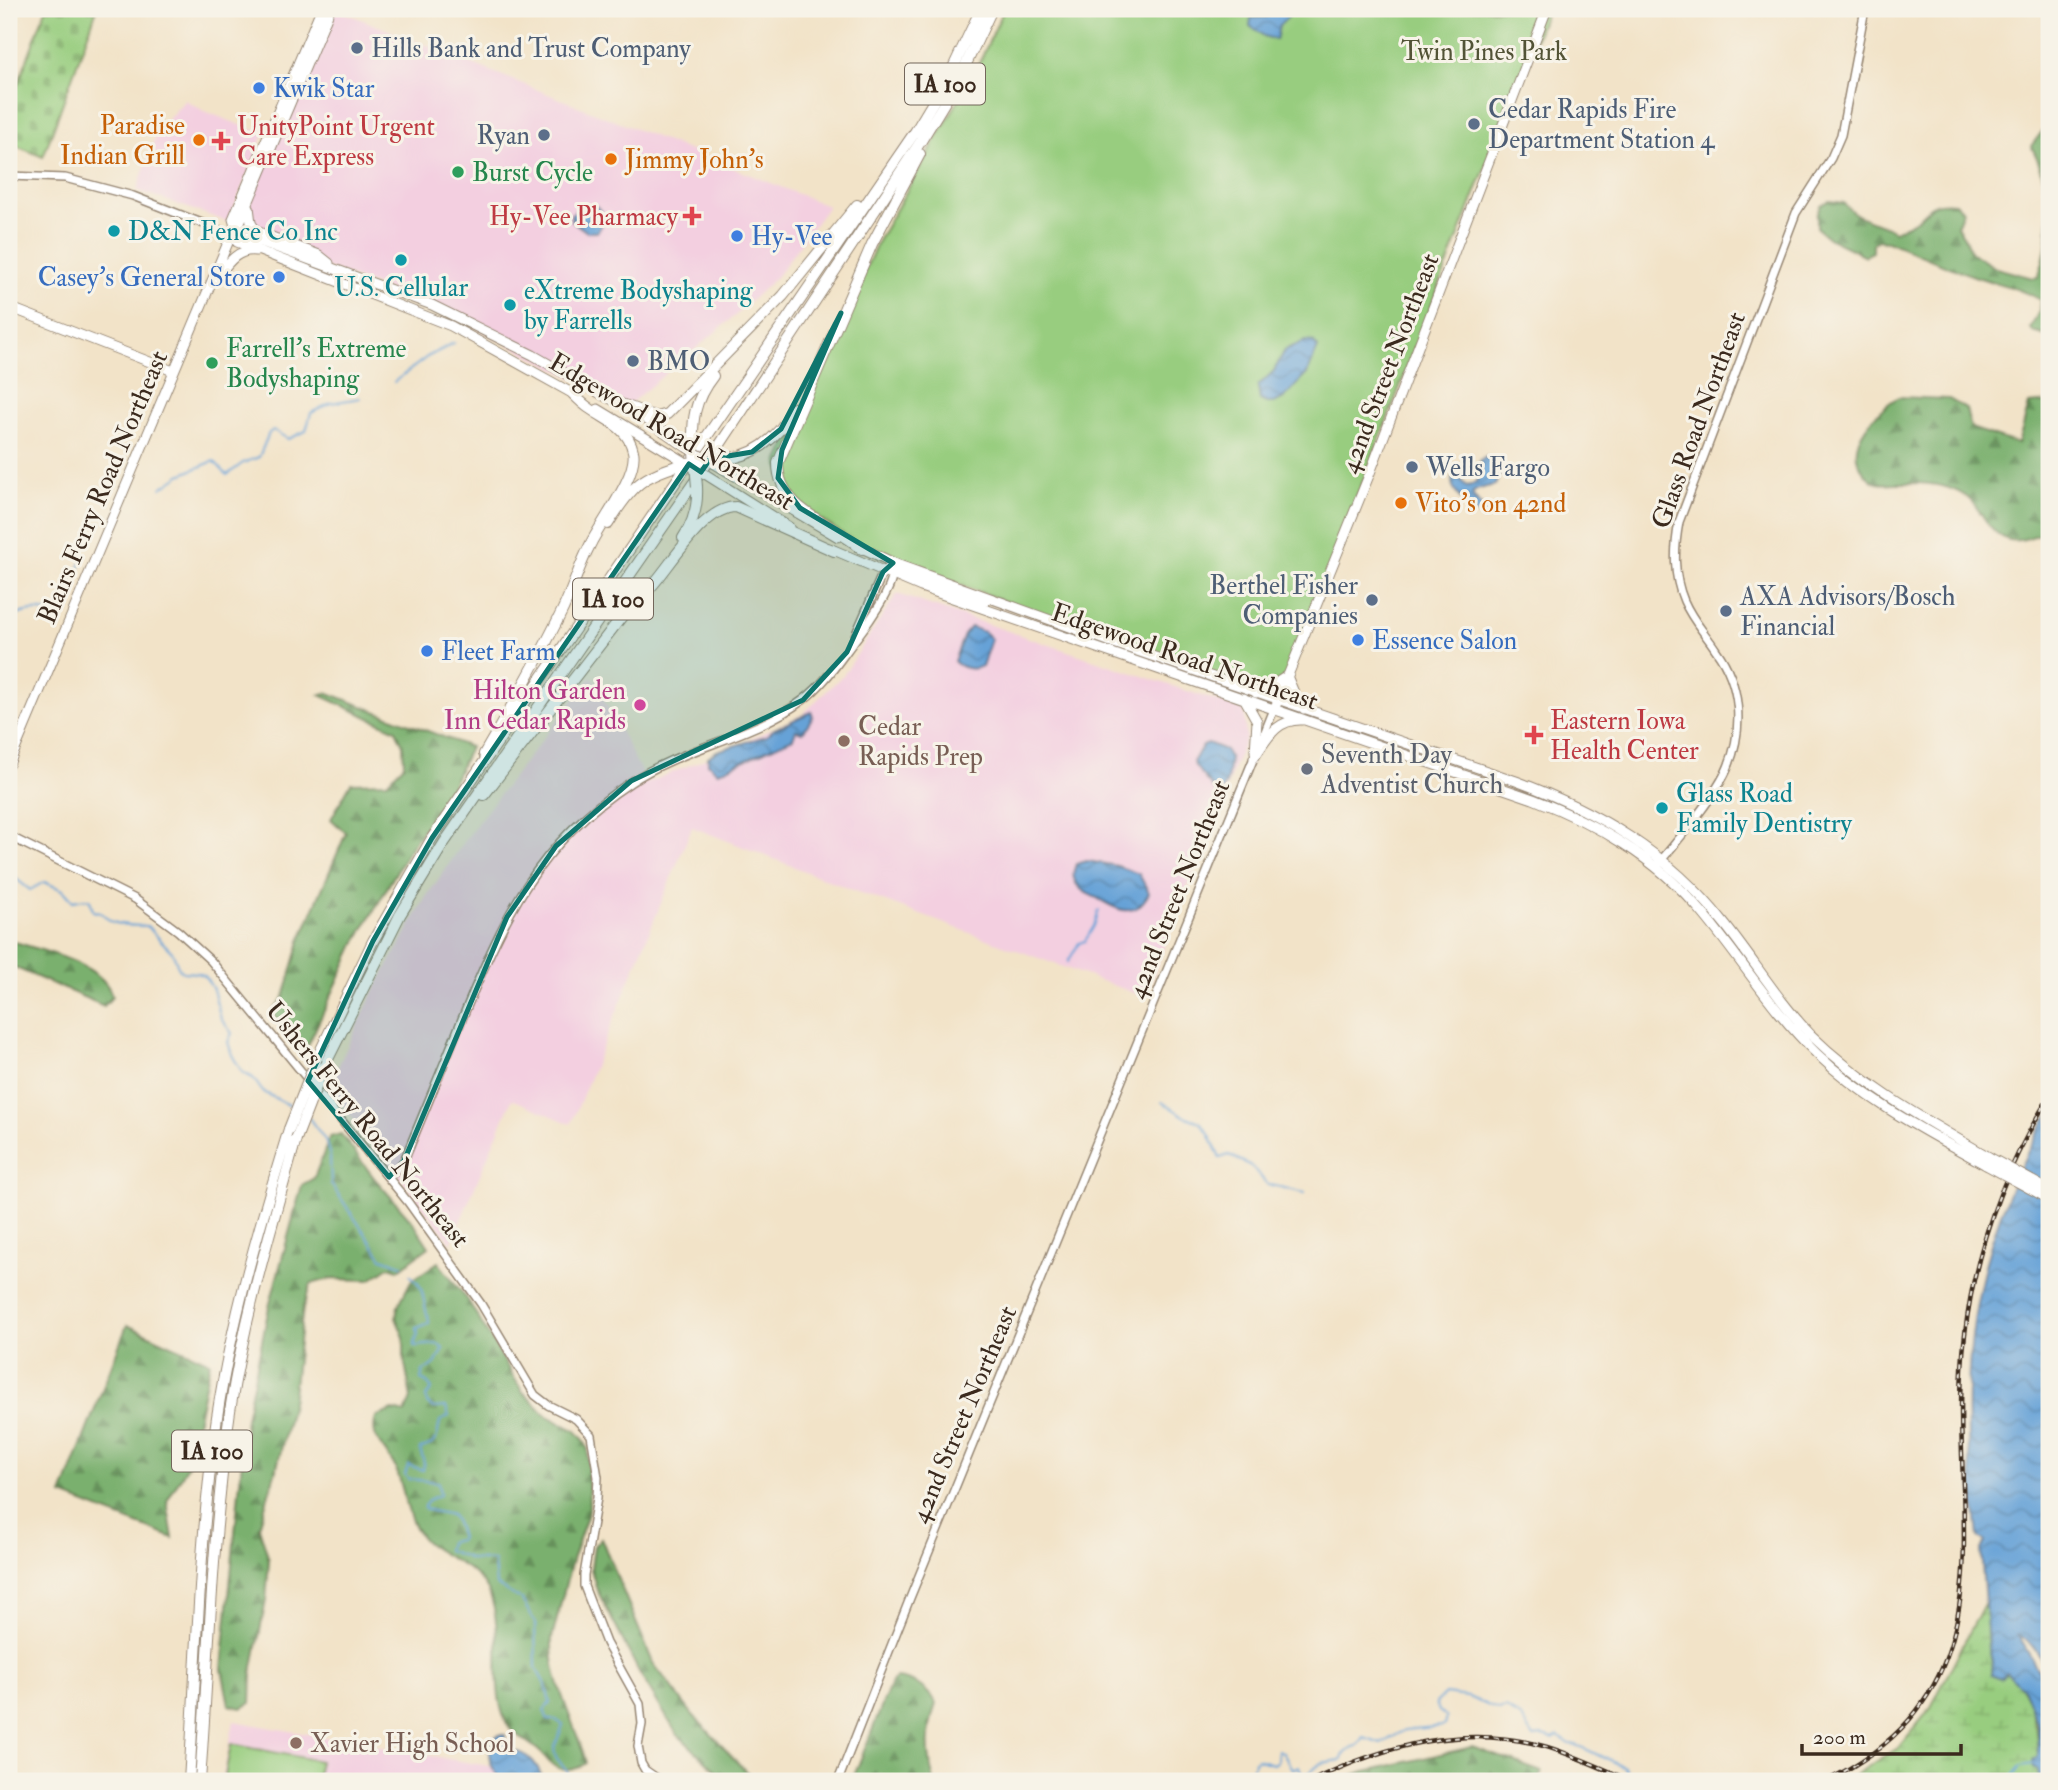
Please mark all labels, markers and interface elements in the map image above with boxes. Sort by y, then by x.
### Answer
place label: Hills Bank and Trust Company [371,33,691,66]
park label: Twin Pines Park [1401,36,1568,68]
marker: Hills Bank and Trust Company [349,40,365,56]
road number: IA 100 [905,64,985,104]
place label: Kwik Star [273,73,375,105]
marker: Kwik Star [251,80,267,96]
place label: Cedar Rapids Fire Department Station 4 [1488,94,1715,157]
place label: Paradise Indian Grill [60,110,185,172]
place label: UnityPoint Urgent Care Express [237,111,435,174]
marker: Cedar Rapids Fire Department Station 4 [1466,116,1482,132]
place label: Ryan [477,120,530,152]
marker: Ryan [536,127,552,143]
marker: UnityPoint Urgent Care Express [211,131,231,151]
marker: Paradise Indian Grill [191,132,207,148]
place label: Jimmy John's [624,144,764,176]
marker: Jimmy John's [603,151,619,167]
place label: Burst Cycle [472,157,593,189]
marker: Burst Cycle [450,164,466,180]
place label: Hy-Vee Pharmacy [489,201,679,233]
marker: Hy-Vee Pharmacy [684,208,700,224]
place label: D&N Fence Co Inc [128,216,338,248]
place label: Hy-Vee [751,221,833,253]
marker: D&N Fence Co Inc [106,223,122,239]
marker: Hy-Vee [729,228,745,244]
street label: 42nd Street Northeast [1333,249,1447,478]
marker: U.S. Cellular [393,252,409,268]
place label: Casey's General Store [38,262,265,294]
marker: Casey's General Store [271,269,287,285]
place label: U.S. Cellular [334,272,468,304]
place label: eXtreme Bodyshaping by Farrells [524,275,754,337]
marker: eXtreme Bodyshaping by Farrells [502,297,518,313]
street label: Glass Road Northeast [1645,308,1753,533]
place label: Farrell's Extreme Bodyshaping [226,333,407,396]
street label: Blairs Ferry Road Northeast [31,346,175,629]
street label: Edgewood Road Northeast [543,346,800,518]
place label: BMO [647,346,710,378]
marker: BMO [625,353,641,369]
marker: Farrell's Extreme Bodyshaping [204,355,220,371]
place label: Wells Fargo [1425,452,1550,484]
marker: Wells Fargo [1404,459,1420,475]
place label: Vito's on 42nd [1415,488,1566,520]
marker: Vito's on 42nd [1393,495,1409,511]
place label: Berthel Fisher Companies [1209,570,1358,633]
road number: IA 100 [573,578,653,620]
place label: AXA Advisors/Bosch Financial [1739,581,1956,643]
marker: Berthel Fisher Companies [1364,592,1380,608]
street label: Edgewood Road Northeast [1047,596,1322,718]
marker: AXA Advisors/Bosch Financial [1718,603,1734,619]
place label: Essence Salon [1372,625,1517,657]
marker: Essence Salon [1350,632,1366,648]
place label: Fleet Farm [441,636,556,668]
marker: Fleet Farm [419,643,435,659]
place label: Hilton Garden Inn Cedar Rapids [444,675,626,738]
marker: Hilton Garden Inn Cedar Rapids [632,697,648,713]
place label: Eastern Iowa Health Center [1550,705,1699,767]
place label: Cedar Rapids Prep [858,711,983,774]
marker: Eastern Iowa Health Center [1524,725,1544,745]
marker: Cedar Rapids Prep [836,733,852,749]
place label: Seventh Day Adventist Church [1320,739,1504,801]
marker: Seventh Day Adventist Church [1299,761,1315,777]
street label: 42nd Street Northeast [1120,775,1237,1003]
place label: Glass Road Family Dentistry [1676,778,1853,840]
marker: Glass Road Family Dentistry [1654,800,1670,816]
street label: Ushers Ferry Road Northeast [258,995,476,1254]
street label: 42nd Street Northeast [904,1301,1024,1528]
road number: IA 100 [172,1430,252,1471]
scale bar [1802,1713,1962,1757]
text: 200 m [1813,1724,1866,1751]
place label: Xavier High School [310,1728,515,1760]
marker: Xavier High School [288,1735,304,1751]

